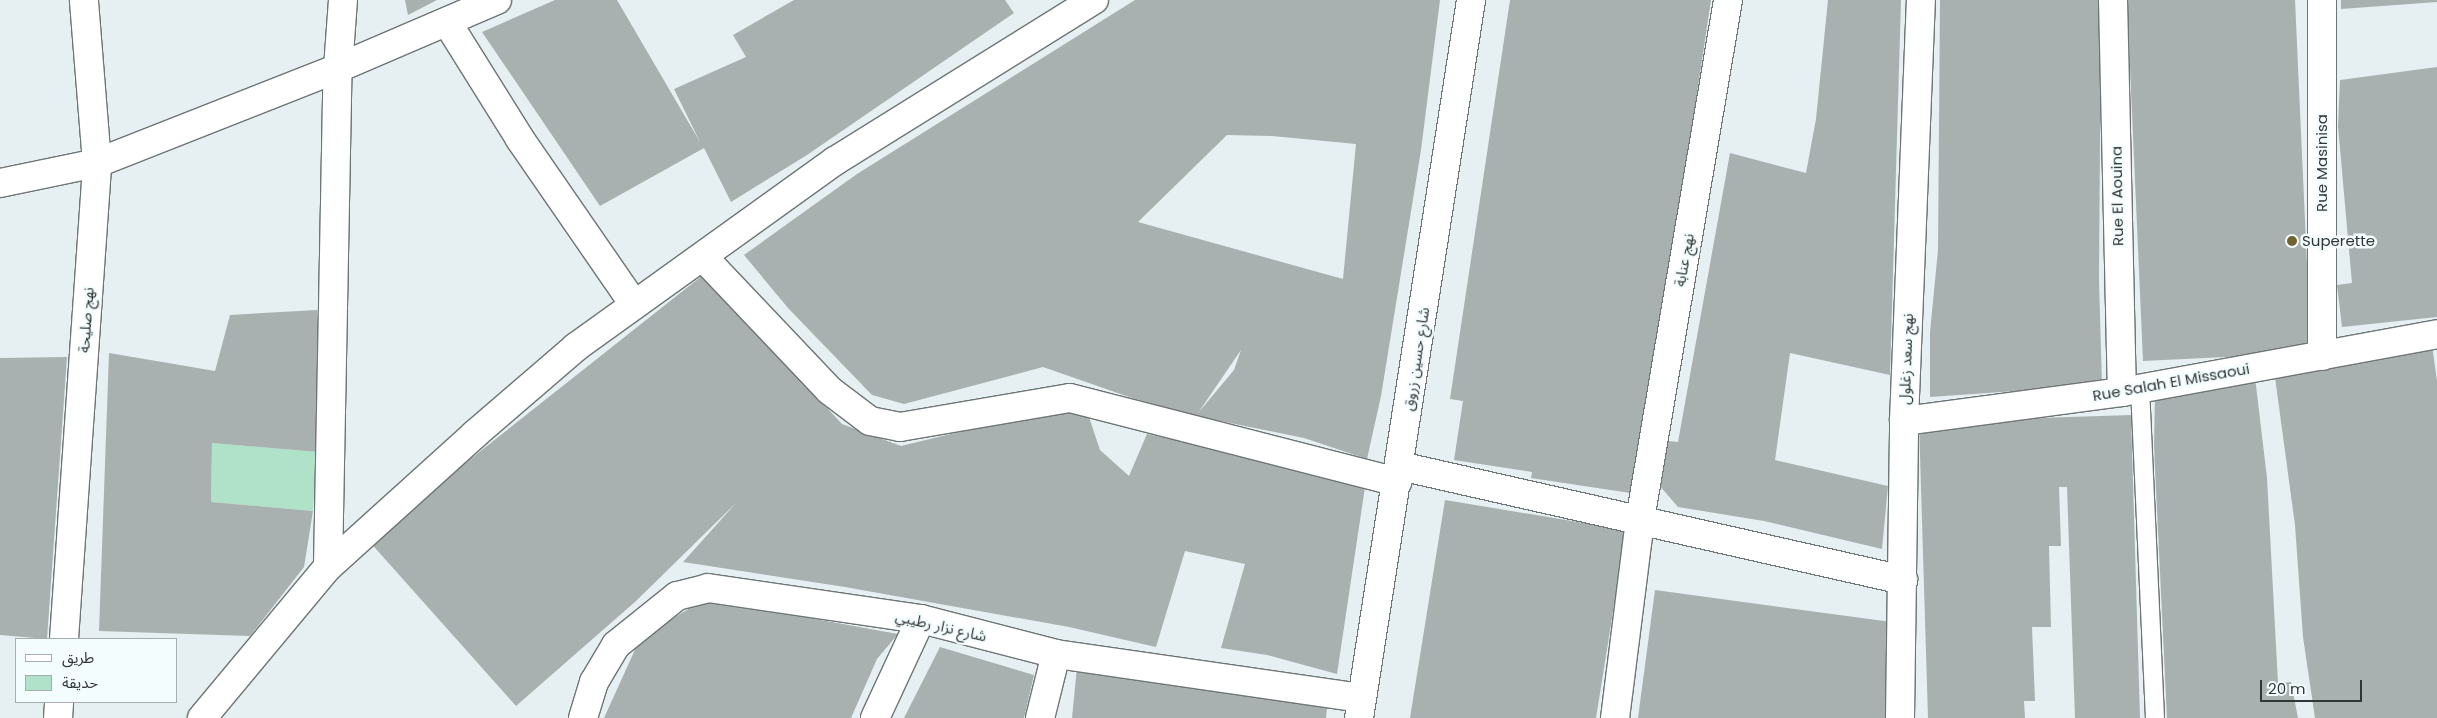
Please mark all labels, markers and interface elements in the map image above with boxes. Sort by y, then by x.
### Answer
street label: Rue Masinisa [2313,114,2331,212]
street label: Rue El Aouina [2107,146,2127,246]
street label: نهج عنابة [1670,232,1698,288]
place label: Superette [2302,232,2375,250]
marker: Superette [2286,235,2298,247]
street label: نهج صليحة [75,287,97,353]
street label: شارع حسين زروق [1399,306,1433,412]
street label: نهج سعد زغلول [1895,313,1917,405]
street label: Rue Salah El Missaoui [2091,359,2251,405]
street label: شارع نزار رطيبي [894,607,988,645]
legend [15,638,178,703]
text: طريق [62,647,94,668]
scale bar [2262,670,2364,702]
text: حديقة [62,672,98,693]
text: 20 m [2268,678,2306,699]

